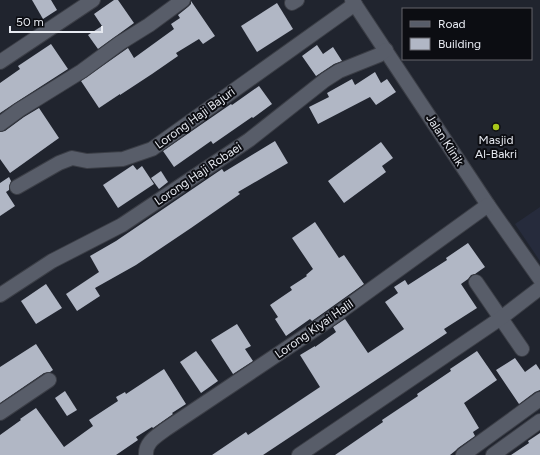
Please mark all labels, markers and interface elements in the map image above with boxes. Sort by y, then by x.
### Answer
scale bar [10,8,102,34]
legend [402,8,532,60]
text: 50 m [16,15,44,29]
text: Road [438,17,466,31]
text: Building [438,37,481,51]
street label: Lorong Haji Bajuri [152,84,238,152]
street label: Jalan Klinik [423,112,467,169]
marker: Masjid Al-Bakri [491,122,501,132]
place label: Masjid Al-Bakri [475,133,517,161]
street label: Lorong Haji Robaei [152,140,244,208]
street label: Lorong Kiyai Halil [272,297,356,361]

